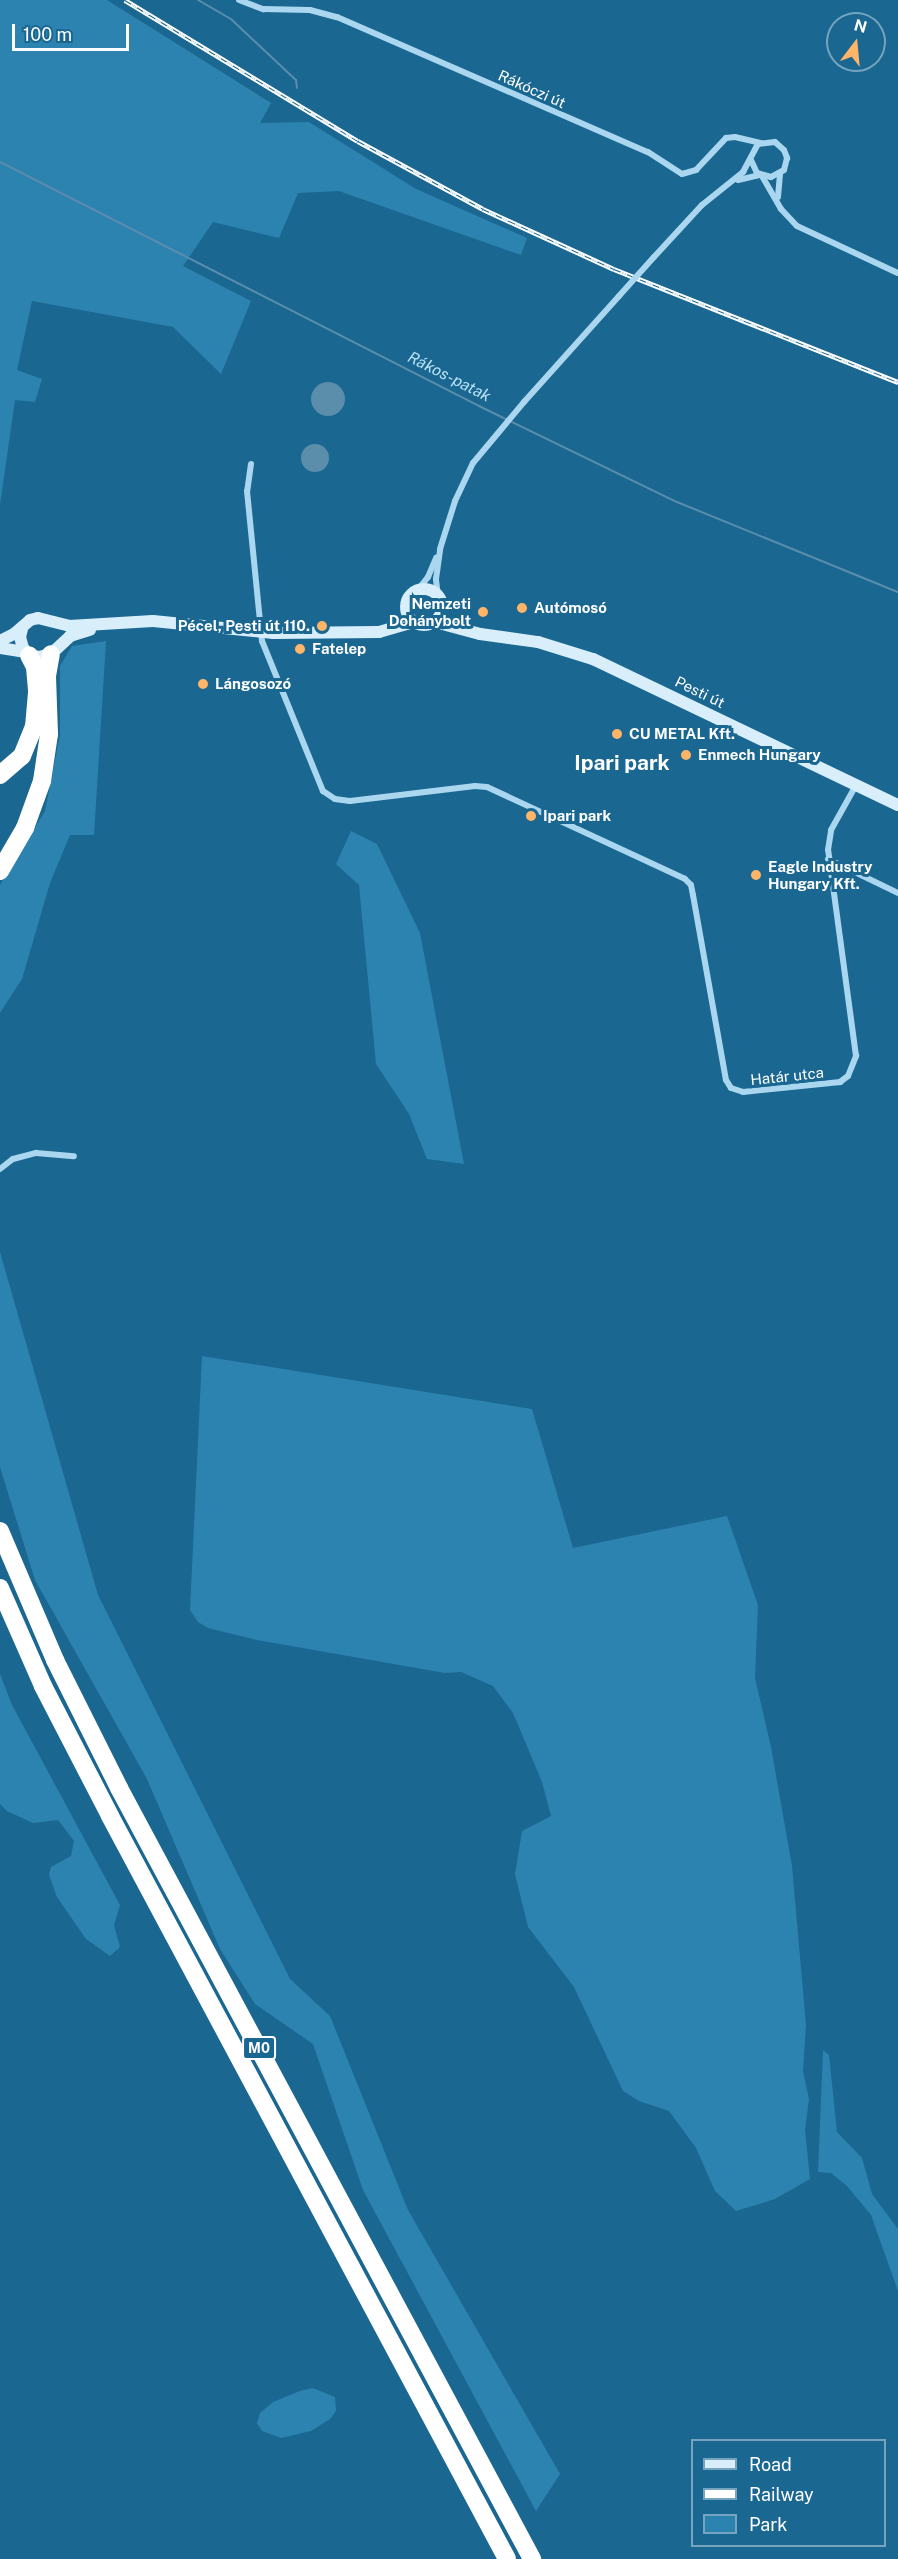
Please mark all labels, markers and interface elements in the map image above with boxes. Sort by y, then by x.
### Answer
scale bar [15,12,132,50]
north arrow [826,12,886,72]
text: N [852,15,869,37]
text: 100 m [23,24,72,45]
street label: Rákóczi út [495,66,569,112]
water label: Rákos-patak [404,348,494,406]
place label: Nemzeti Dohánybolt [389,594,471,629]
place label: Autómosó [534,599,607,617]
marker: Autómosó [515,601,529,615]
marker: Nemzeti Dohánybolt [476,605,490,619]
place label: Pécel, Pesti út 110. [178,617,310,635]
marker: Pécel, Pesti út 110. [315,619,329,633]
place label: Fatelep [312,640,366,658]
marker: Fatelep [293,642,307,656]
street label: Pesti út [672,672,728,712]
place label: Lángosozó [215,675,291,693]
marker: Lángosozó [196,677,210,691]
place label: CU METAL Kft. [629,725,735,743]
marker: CU METAL Kft. [610,727,624,741]
place label: Enmech Hungary [698,746,821,764]
marker: Enmech Hungary [679,748,693,762]
district label: Ipari park [574,750,670,776]
place label: Ipari park [543,807,611,825]
marker: Ipari park [524,809,538,823]
place label: Eagle Industry Hungary Kft. [768,857,872,892]
marker: Eagle Industry Hungary Kft. [749,868,763,882]
street label: Határ utca [749,1063,825,1089]
road number: M0 [241,2037,277,2059]
legend [691,2439,886,2547]
text: Road [749,2454,792,2475]
text: Railway [749,2484,814,2505]
text: Park [749,2514,787,2535]

